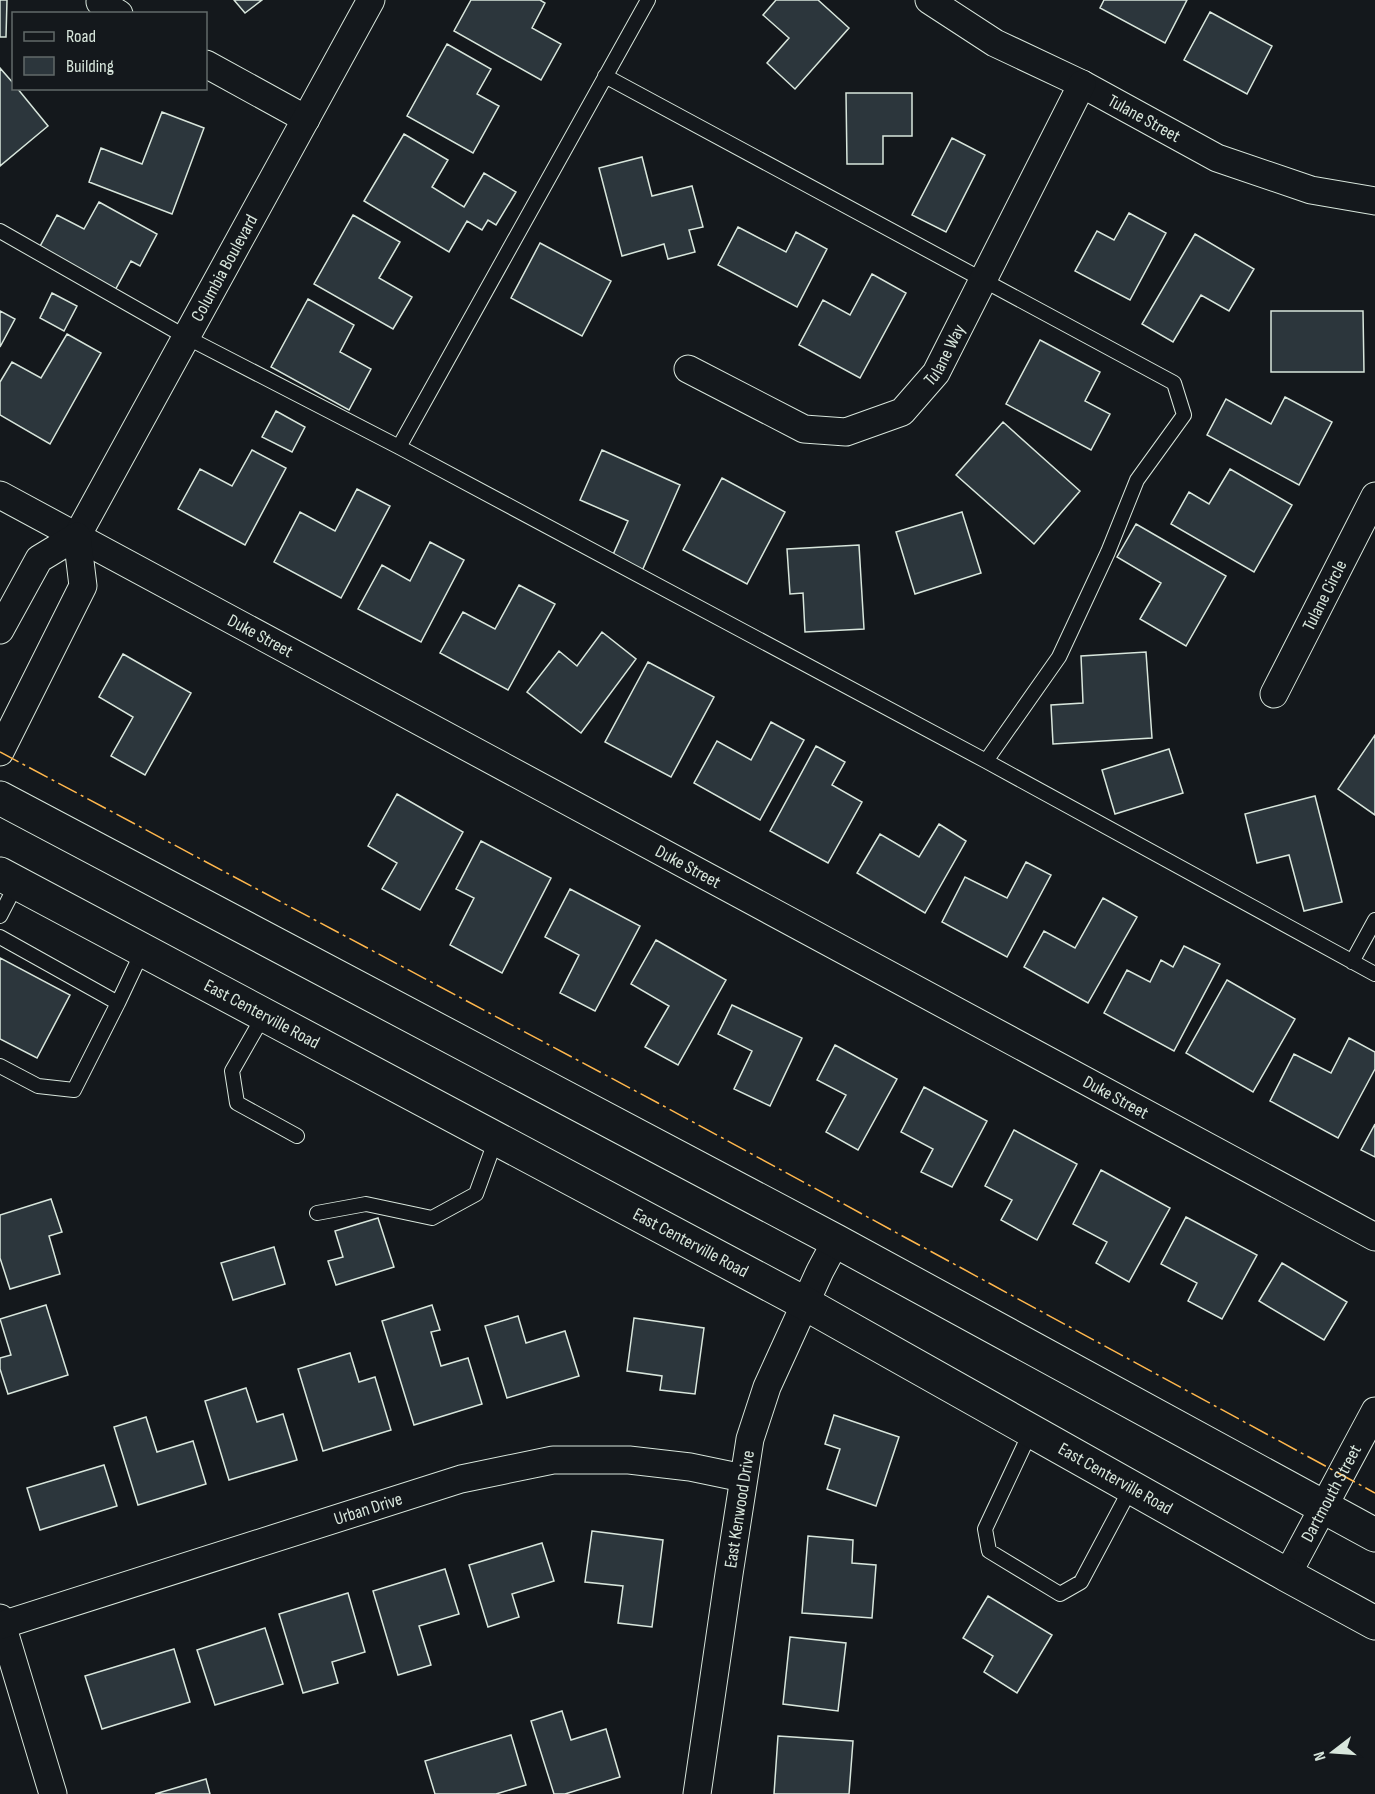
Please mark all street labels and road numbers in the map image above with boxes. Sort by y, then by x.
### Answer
street label: Tulane Street [1104,90,1185,147]
street label: Columbia Boulevard [187,211,262,325]
street label: Tulane Way [920,321,970,390]
street label: Tulane Circle [1298,557,1352,634]
street label: Duke Street [224,610,297,662]
street label: Duke Street [652,841,725,893]
street label: East Centerville Road [201,975,323,1054]
street label: Duke Street [1079,1071,1152,1124]
street label: East Centerville Road [629,1204,752,1282]
street label: East Centerville Road [1055,1438,1176,1519]
street label: Dartmouth Street [1297,1441,1366,1546]
street label: East Kenwood Drive [720,1449,759,1569]
street label: Urban Drive [331,1488,405,1530]

